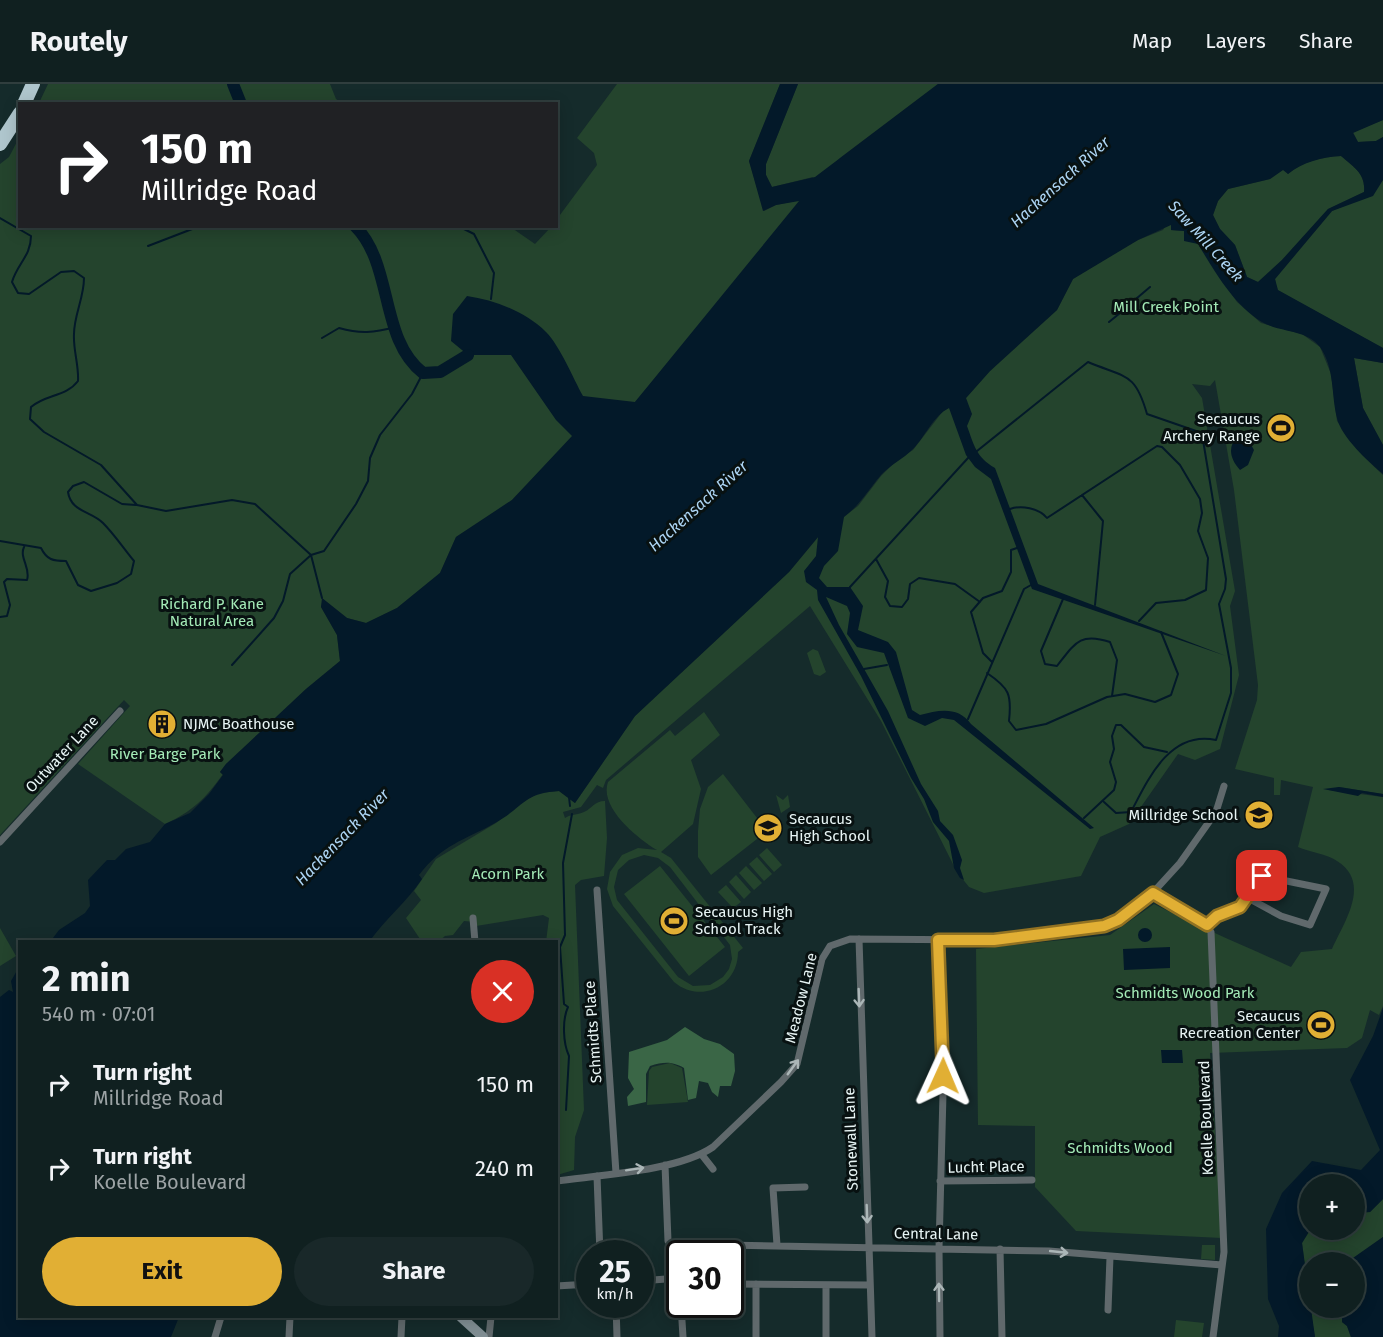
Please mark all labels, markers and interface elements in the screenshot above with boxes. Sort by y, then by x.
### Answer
text: Routely [30,25,128,58]
text: Map [1132,28,1172,54]
text: Layers [1205,28,1266,54]
text: Share [1299,28,1353,54]
text: 150 m [141,124,253,174]
icon: right [42,126,120,204]
water label: Hackensack River [1007,132,1114,231]
text: Millridge Road [141,175,317,207]
water label: Saw Mill Creek [1164,196,1248,286]
park label: Mill Creek Point [1113,298,1219,316]
place label: Secaucus Archery Range [1163,410,1260,445]
sports icon: Secaucus Archery Range [1265,412,1297,444]
water label: Hackensack River [645,456,752,555]
park label: Richard P. Kane Natural Area [160,595,264,630]
building icon: NJMC Boathouse [146,708,178,740]
street label: Outwater Lane [22,712,102,796]
place label: NJMC Boathouse [183,715,294,733]
park label: River Barge Park [110,745,221,763]
water label: Hackensack River [291,784,393,889]
school or university icon: Millridge School [1243,799,1275,831]
place label: Millridge School [1129,806,1239,824]
place label: Secaucus High School [789,810,871,845]
school or university icon: Secaucus High School [752,812,784,844]
pin [1236,850,1287,901]
icon: arrive [1245,859,1278,892]
park label: Acorn Park [472,865,544,883]
place label: Secaucus High School Track [695,903,793,938]
sports icon: Secaucus High School Track [658,905,690,937]
street label: Meadow Lane [781,951,821,1045]
text: 2 min [42,957,131,1001]
button: close [471,960,534,1023]
street label: Schmidts Place [580,980,606,1084]
park label: Schmidts Wood Park [1116,984,1255,1002]
one-way arrow [854,987,865,1007]
text: 540 m · 07:01 [42,1002,155,1026]
place label: Secaucus Recreation Center [1179,1007,1300,1042]
sports icon: Secaucus Recreation Center [1305,1009,1337,1041]
position arrow [911,1044,975,1108]
text: Turn right [93,1059,192,1086]
one-way arrow [787,1060,799,1076]
street label: Koelle Boulevard [1195,1060,1217,1176]
icon: right [42,1068,75,1101]
text: 150 m [476,1071,534,1098]
text: Millridge Road [93,1086,224,1110]
street label: Stonewall Lane [840,1087,862,1191]
park label: Schmidts Wood [1067,1139,1173,1157]
text: Turn right [93,1143,192,1170]
icon: right [42,1152,75,1185]
text: 240 m [475,1155,534,1182]
street label: Lucht Place [947,1157,1025,1177]
one-way arrow [625,1164,645,1175]
text: Koelle Boulevard [93,1170,246,1194]
map controls [1299,1174,1365,1318]
button: + [1299,1174,1365,1240]
one-way arrow [861,1203,872,1223]
street label: Central Lane [894,1224,978,1244]
button: Exit [42,1237,282,1306]
button: Share [294,1237,534,1306]
speed limit sign: 30 [666,1240,744,1318]
one-way arrow [1048,1247,1068,1258]
button: − [1299,1252,1365,1318]
text: 25 [599,1254,631,1290]
one-way arrow [933,1283,945,1303]
text: km/h [596,1285,634,1303]

